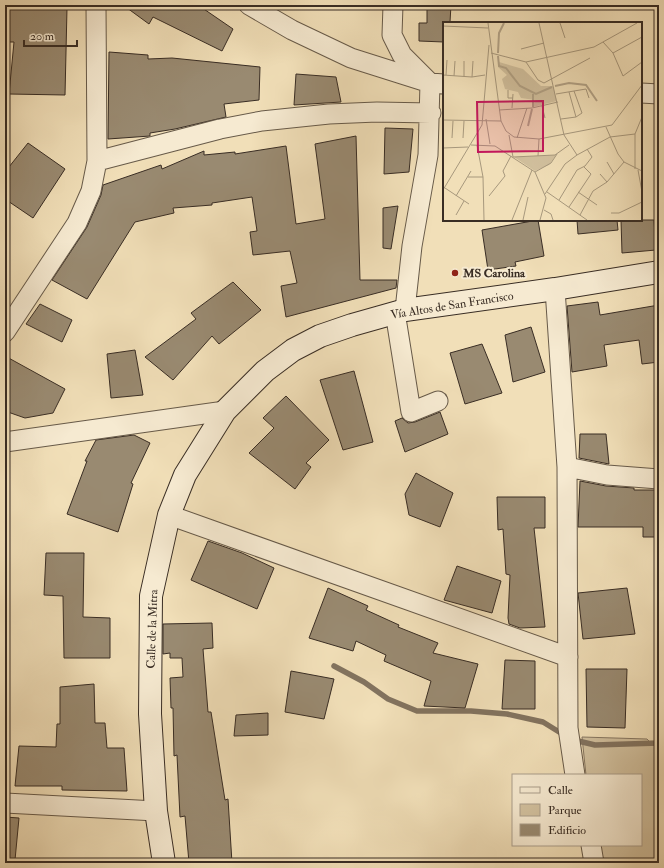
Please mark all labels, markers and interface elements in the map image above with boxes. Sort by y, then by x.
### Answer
scale bar [24,22,77,48]
inset map [443,22,642,221]
text: 20 m [30,29,55,44]
place label: MS Carolina [462,266,526,281]
marker: MS Carolina [450,268,460,278]
street label: Vía Altos de San Francisco [389,288,515,323]
street label: Calle de la Mitra [144,588,161,669]
legend [512,774,642,846]
text: Calle [548,783,573,798]
text: Parque [548,803,582,818]
text: Edificio [548,823,586,838]

